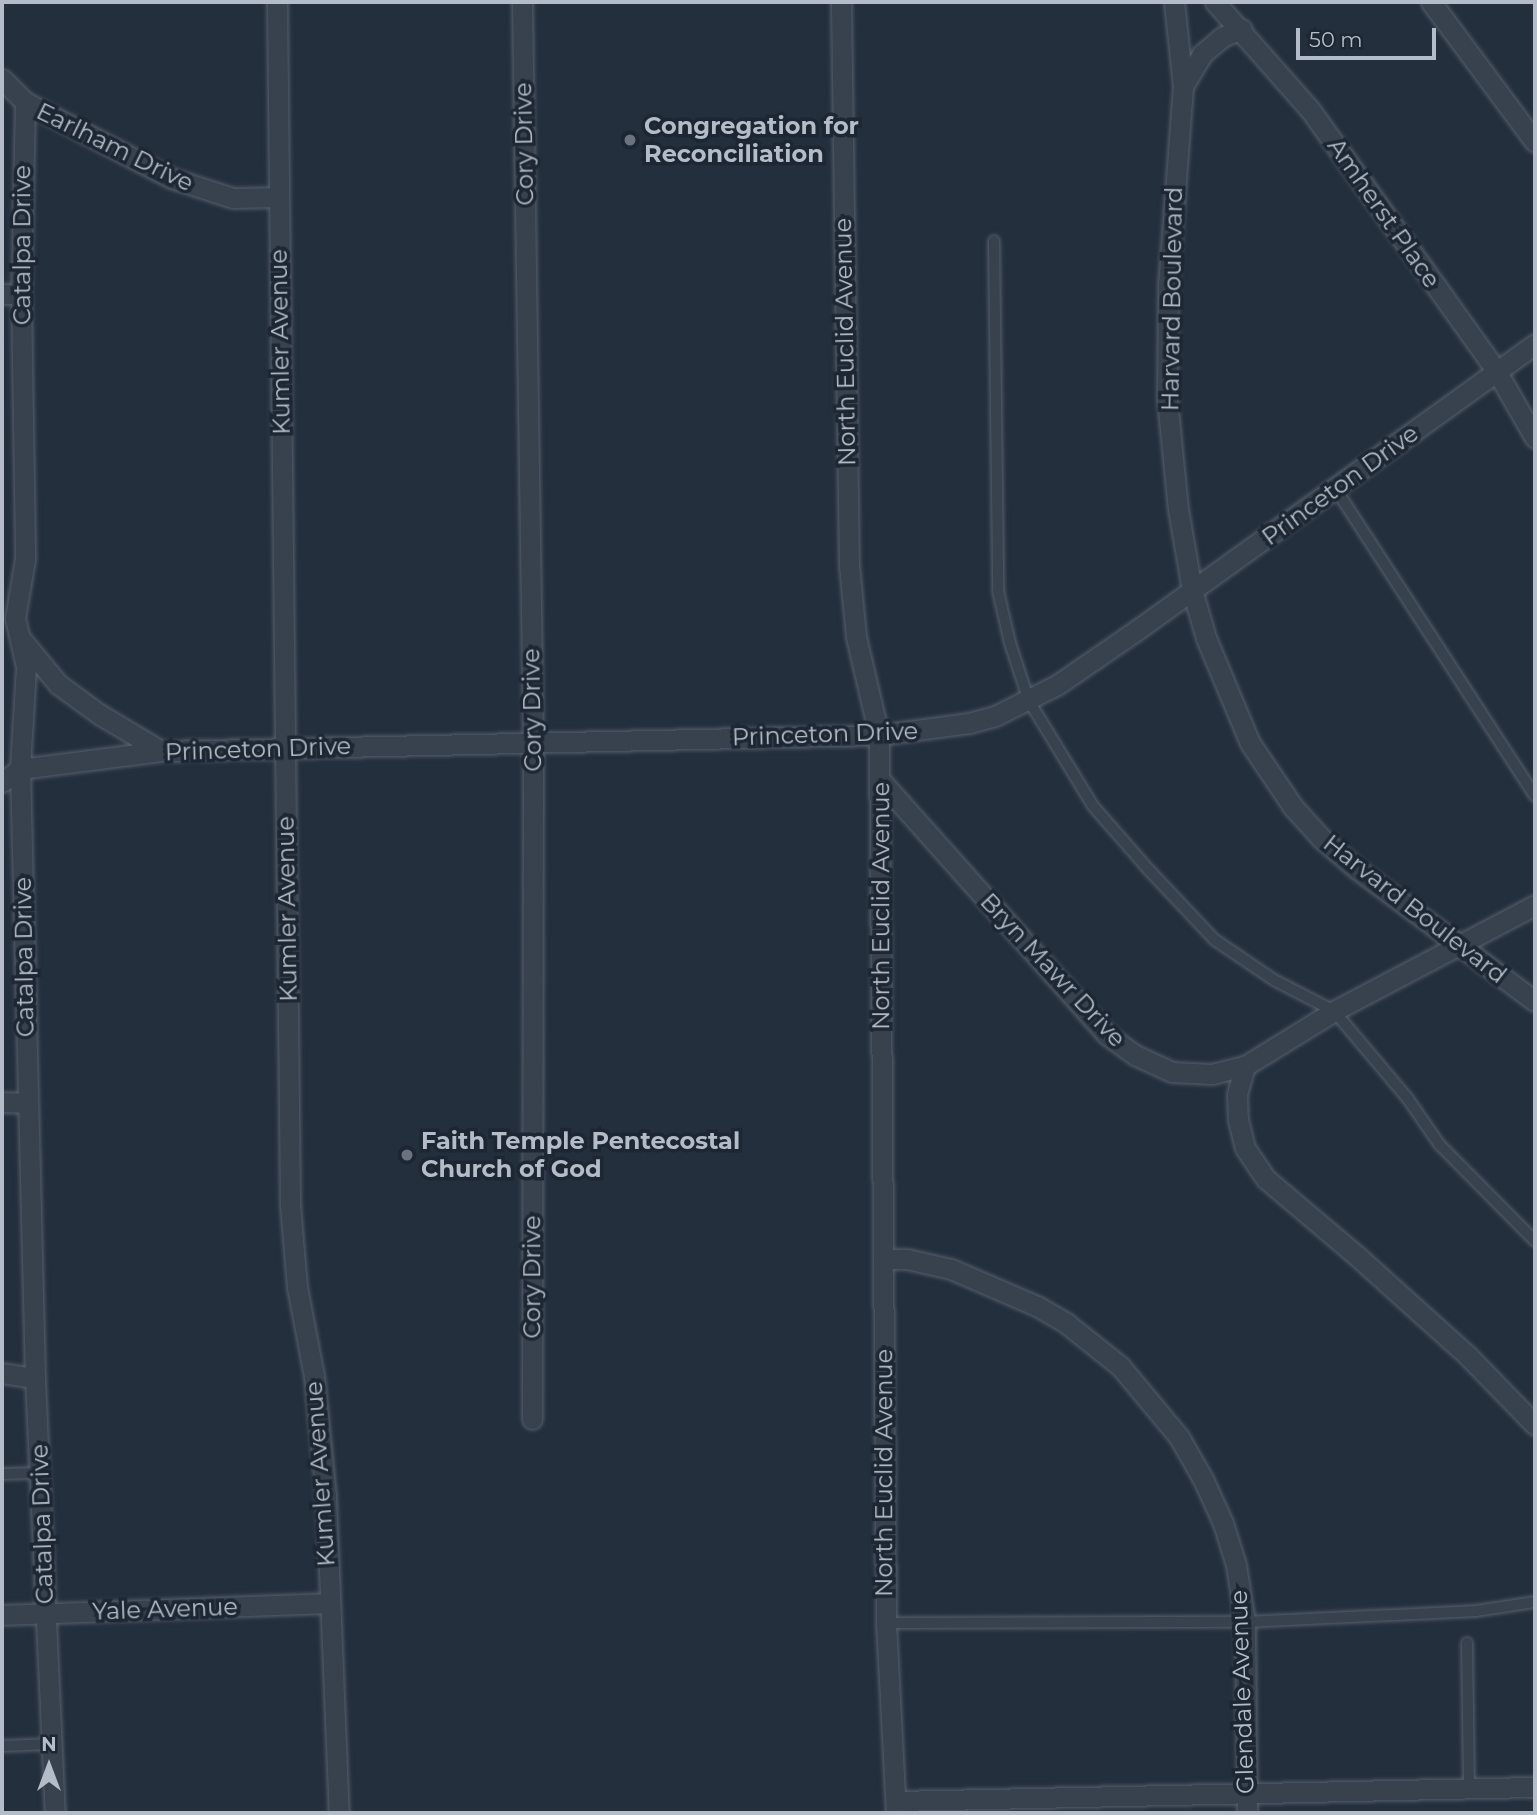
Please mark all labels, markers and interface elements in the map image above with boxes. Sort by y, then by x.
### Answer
scale bar [1299,14,1439,58]
text: 50 m [1309,27,1363,52]
street label: Cory Drive [509,82,539,206]
street label: Earlham Drive [32,97,198,197]
place label: Congregation for Reconciliation [644,112,859,168]
marker: Congregation for Reconciliation [622,132,638,148]
street label: Amherst Place [1322,133,1446,293]
street label: Catalpa Drive [8,165,36,325]
street label: Harvard Boulevard [1156,187,1188,411]
street label: North Euclid Avenue [828,218,862,466]
street label: Kumler Avenue [264,249,296,435]
street label: Princeton Drive [1256,419,1424,551]
street label: Cory Drive [517,648,547,772]
street label: Princeton Drive [731,716,919,752]
street label: Princeton Drive [164,731,352,767]
street label: North Euclid Avenue [867,782,895,1030]
street label: Kumler Avenue [271,816,303,1002]
street label: Harvard Boulevard [1318,829,1512,989]
street label: Catalpa Drive [8,877,40,1037]
street label: Bryn Mawr Drive [974,887,1132,1053]
place label: Faith Temple Pentecostal Church of God [421,1127,740,1183]
marker: Faith Temple Pentecostal Church of God [399,1147,415,1163]
street label: Cory Drive [518,1215,546,1339]
street label: North Euclid Avenue [870,1349,898,1597]
street label: Kumler Avenue [299,1380,341,1568]
street label: Catalpa Drive [25,1443,59,1605]
street label: Glendale Avenue [1224,1590,1260,1794]
street label: Yale Avenue [92,1592,238,1626]
north arrow [14,1731,84,1801]
text: N [41,1733,57,1756]

